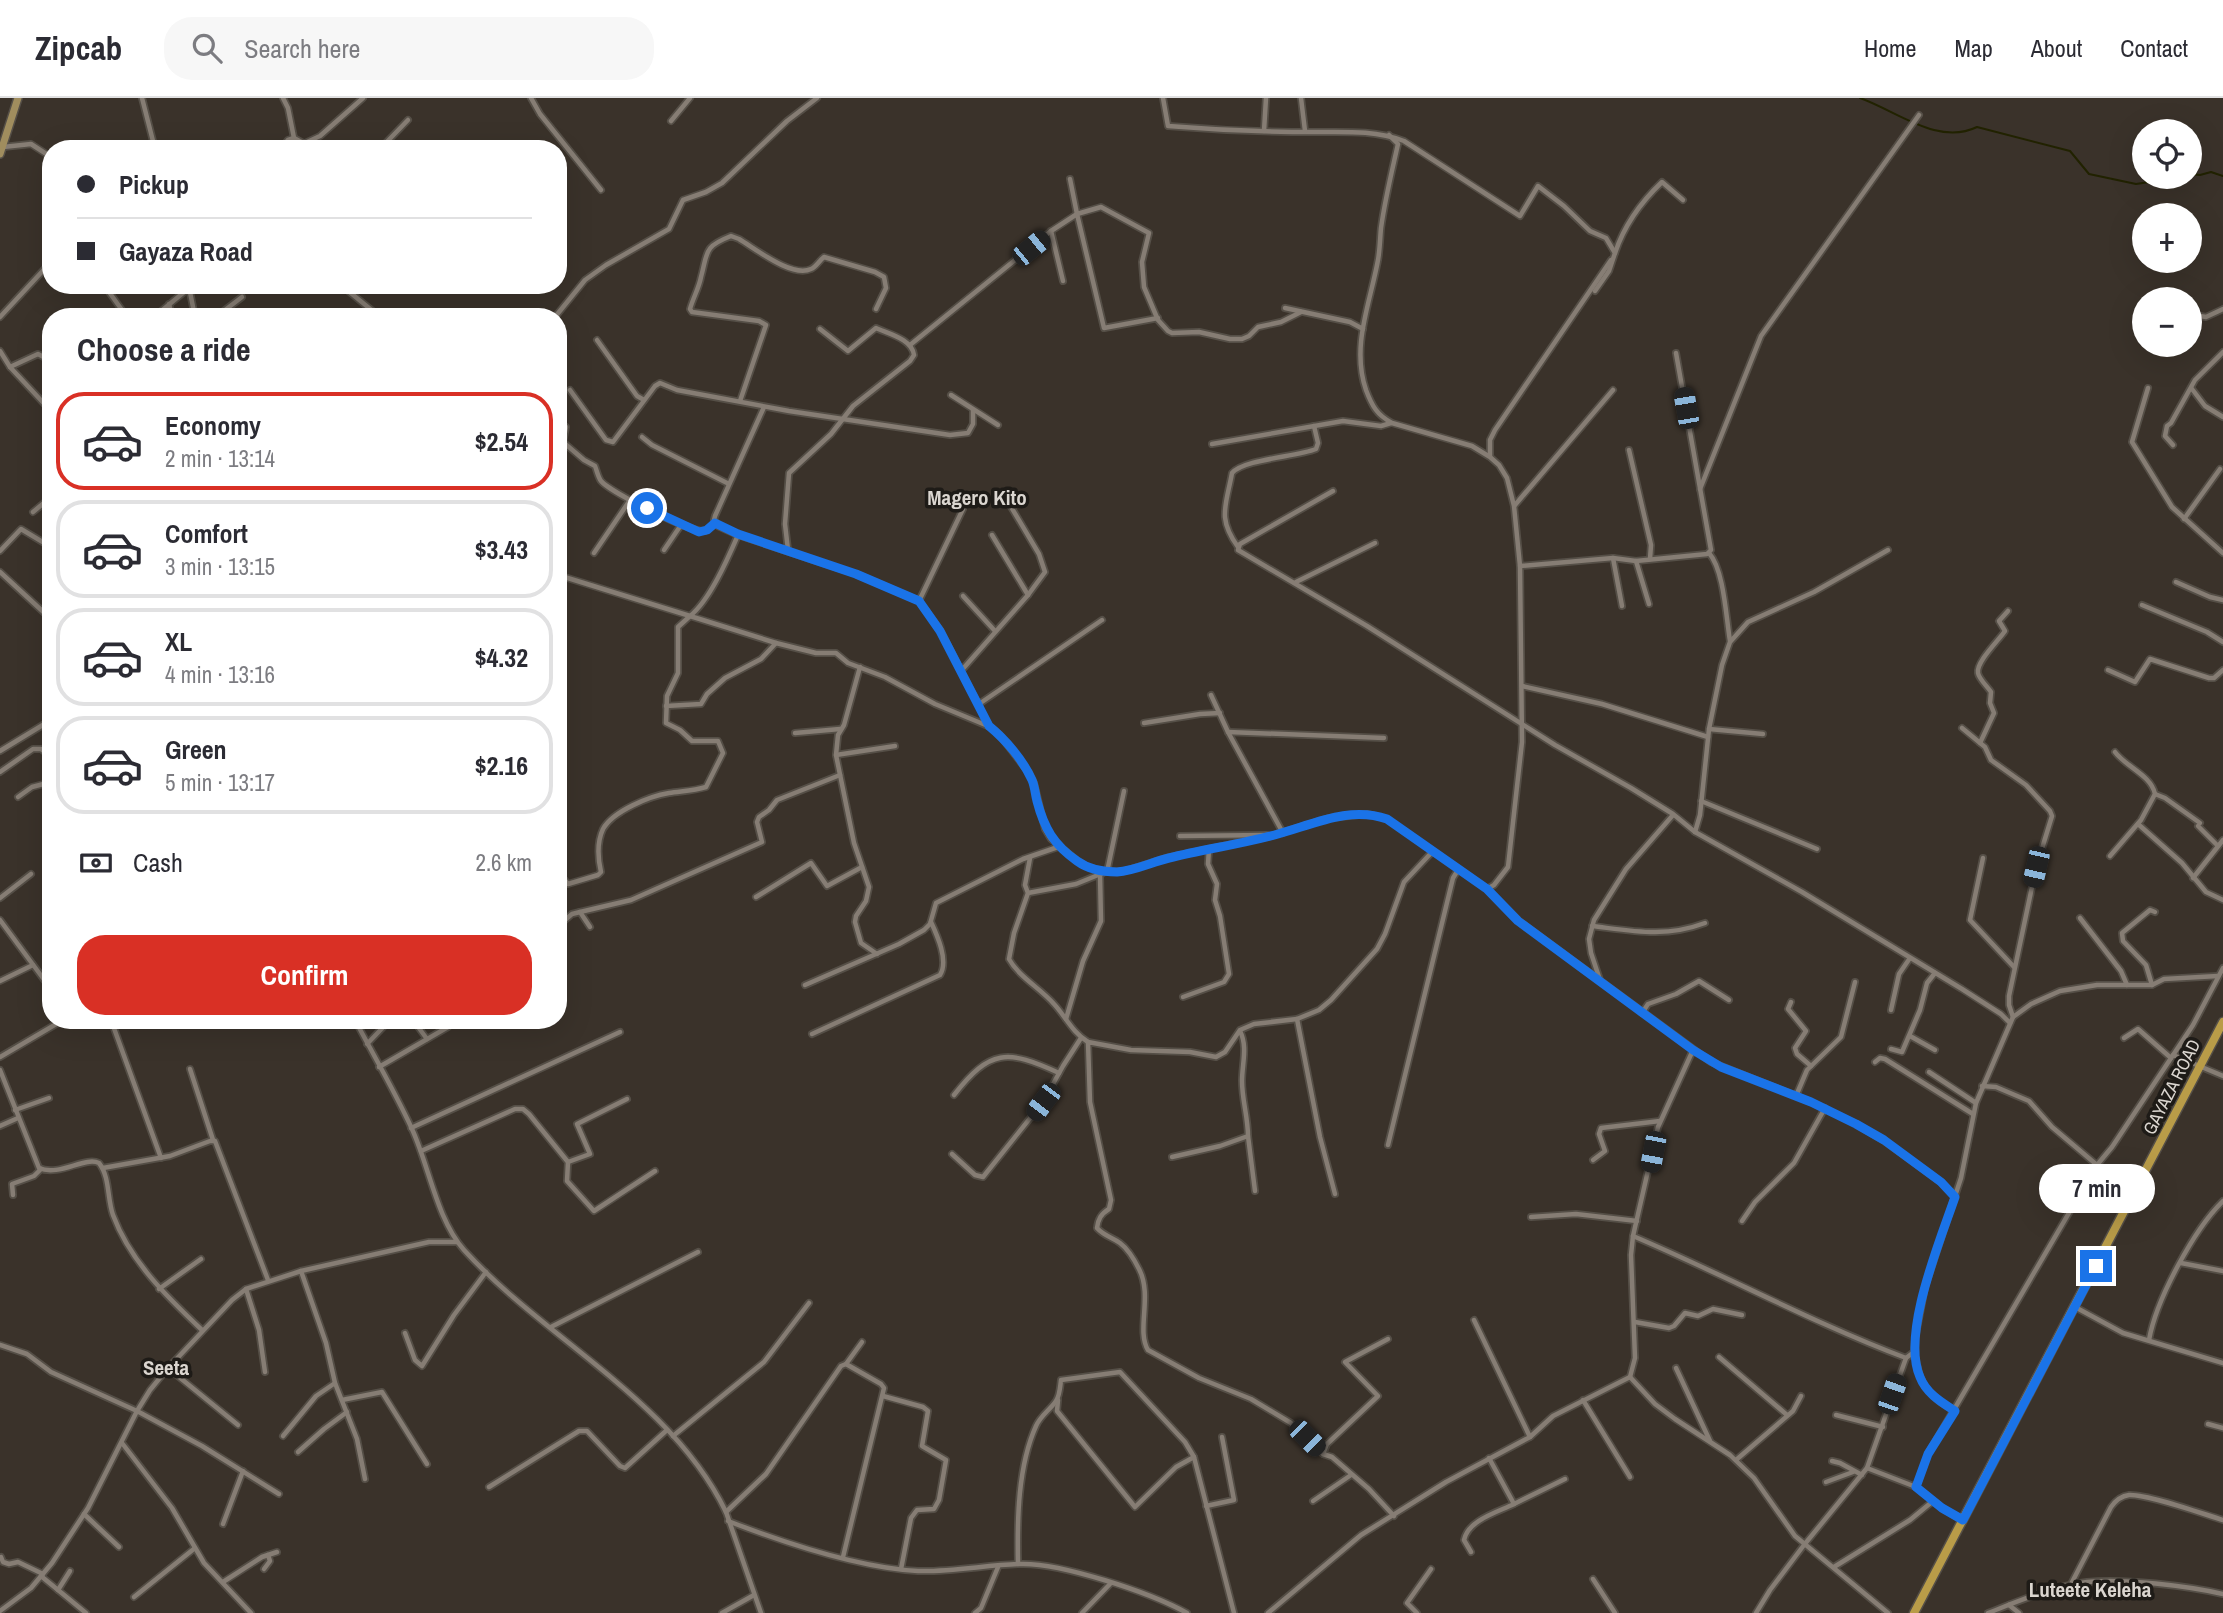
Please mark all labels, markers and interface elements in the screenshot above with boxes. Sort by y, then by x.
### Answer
search box [164,17,654,80]
text: Zipcab [35,26,122,70]
icon: search [188,29,226,67]
text: Search here [244,31,360,66]
text: Home [1864,32,1916,64]
text: Map [1954,32,1993,64]
text: About [2031,32,2082,64]
text: Contact [2120,32,2188,64]
map controls [2132,119,2202,357]
button: locate [2132,119,2202,189]
text: Pickup [119,167,189,202]
button: + [2132,203,2202,273]
car [1009,227,1054,269]
text: Gayaza Road [119,234,253,269]
button: − [2132,287,2202,357]
text: Choose a ride [77,328,251,371]
car [1673,385,1700,431]
text: Economy [165,408,261,443]
icon: car [81,410,144,473]
text: $2.54 [475,424,528,459]
text: 2 min · 13:14 [165,443,275,474]
district label: Magero Kito [927,483,1027,512]
route start [631,492,663,524]
text: Comfort [165,516,248,551]
icon: car [81,518,144,581]
text: $3.43 [475,532,528,567]
text: 3 min · 13:15 [165,551,275,582]
text: XL [165,624,192,659]
icon: car [81,626,144,689]
text: $4.32 [475,640,528,675]
text: 4 min · 13:16 [165,659,275,690]
text: Green [165,732,227,767]
icon: car [81,734,144,797]
text: $2.16 [475,748,528,783]
text: 5 min · 13:17 [165,767,275,798]
icon: cash [77,844,115,882]
car [2022,844,2051,890]
text: Cash [133,845,183,880]
text: 2.6 km [475,847,532,878]
button: Confirm [77,935,532,1015]
street label: GAYAZA ROAD [2137,1035,2206,1139]
car [1022,1079,1065,1125]
car [1639,1129,1668,1175]
callout: 7 min [2038,1164,2154,1214]
text: 7 min [2072,1173,2122,1204]
route end [2080,1250,2112,1282]
district label: Seeta [143,1353,189,1382]
car [1876,1371,1909,1417]
car [1285,1416,1330,1460]
district label: Luteete Keleha [2029,1575,2152,1604]

